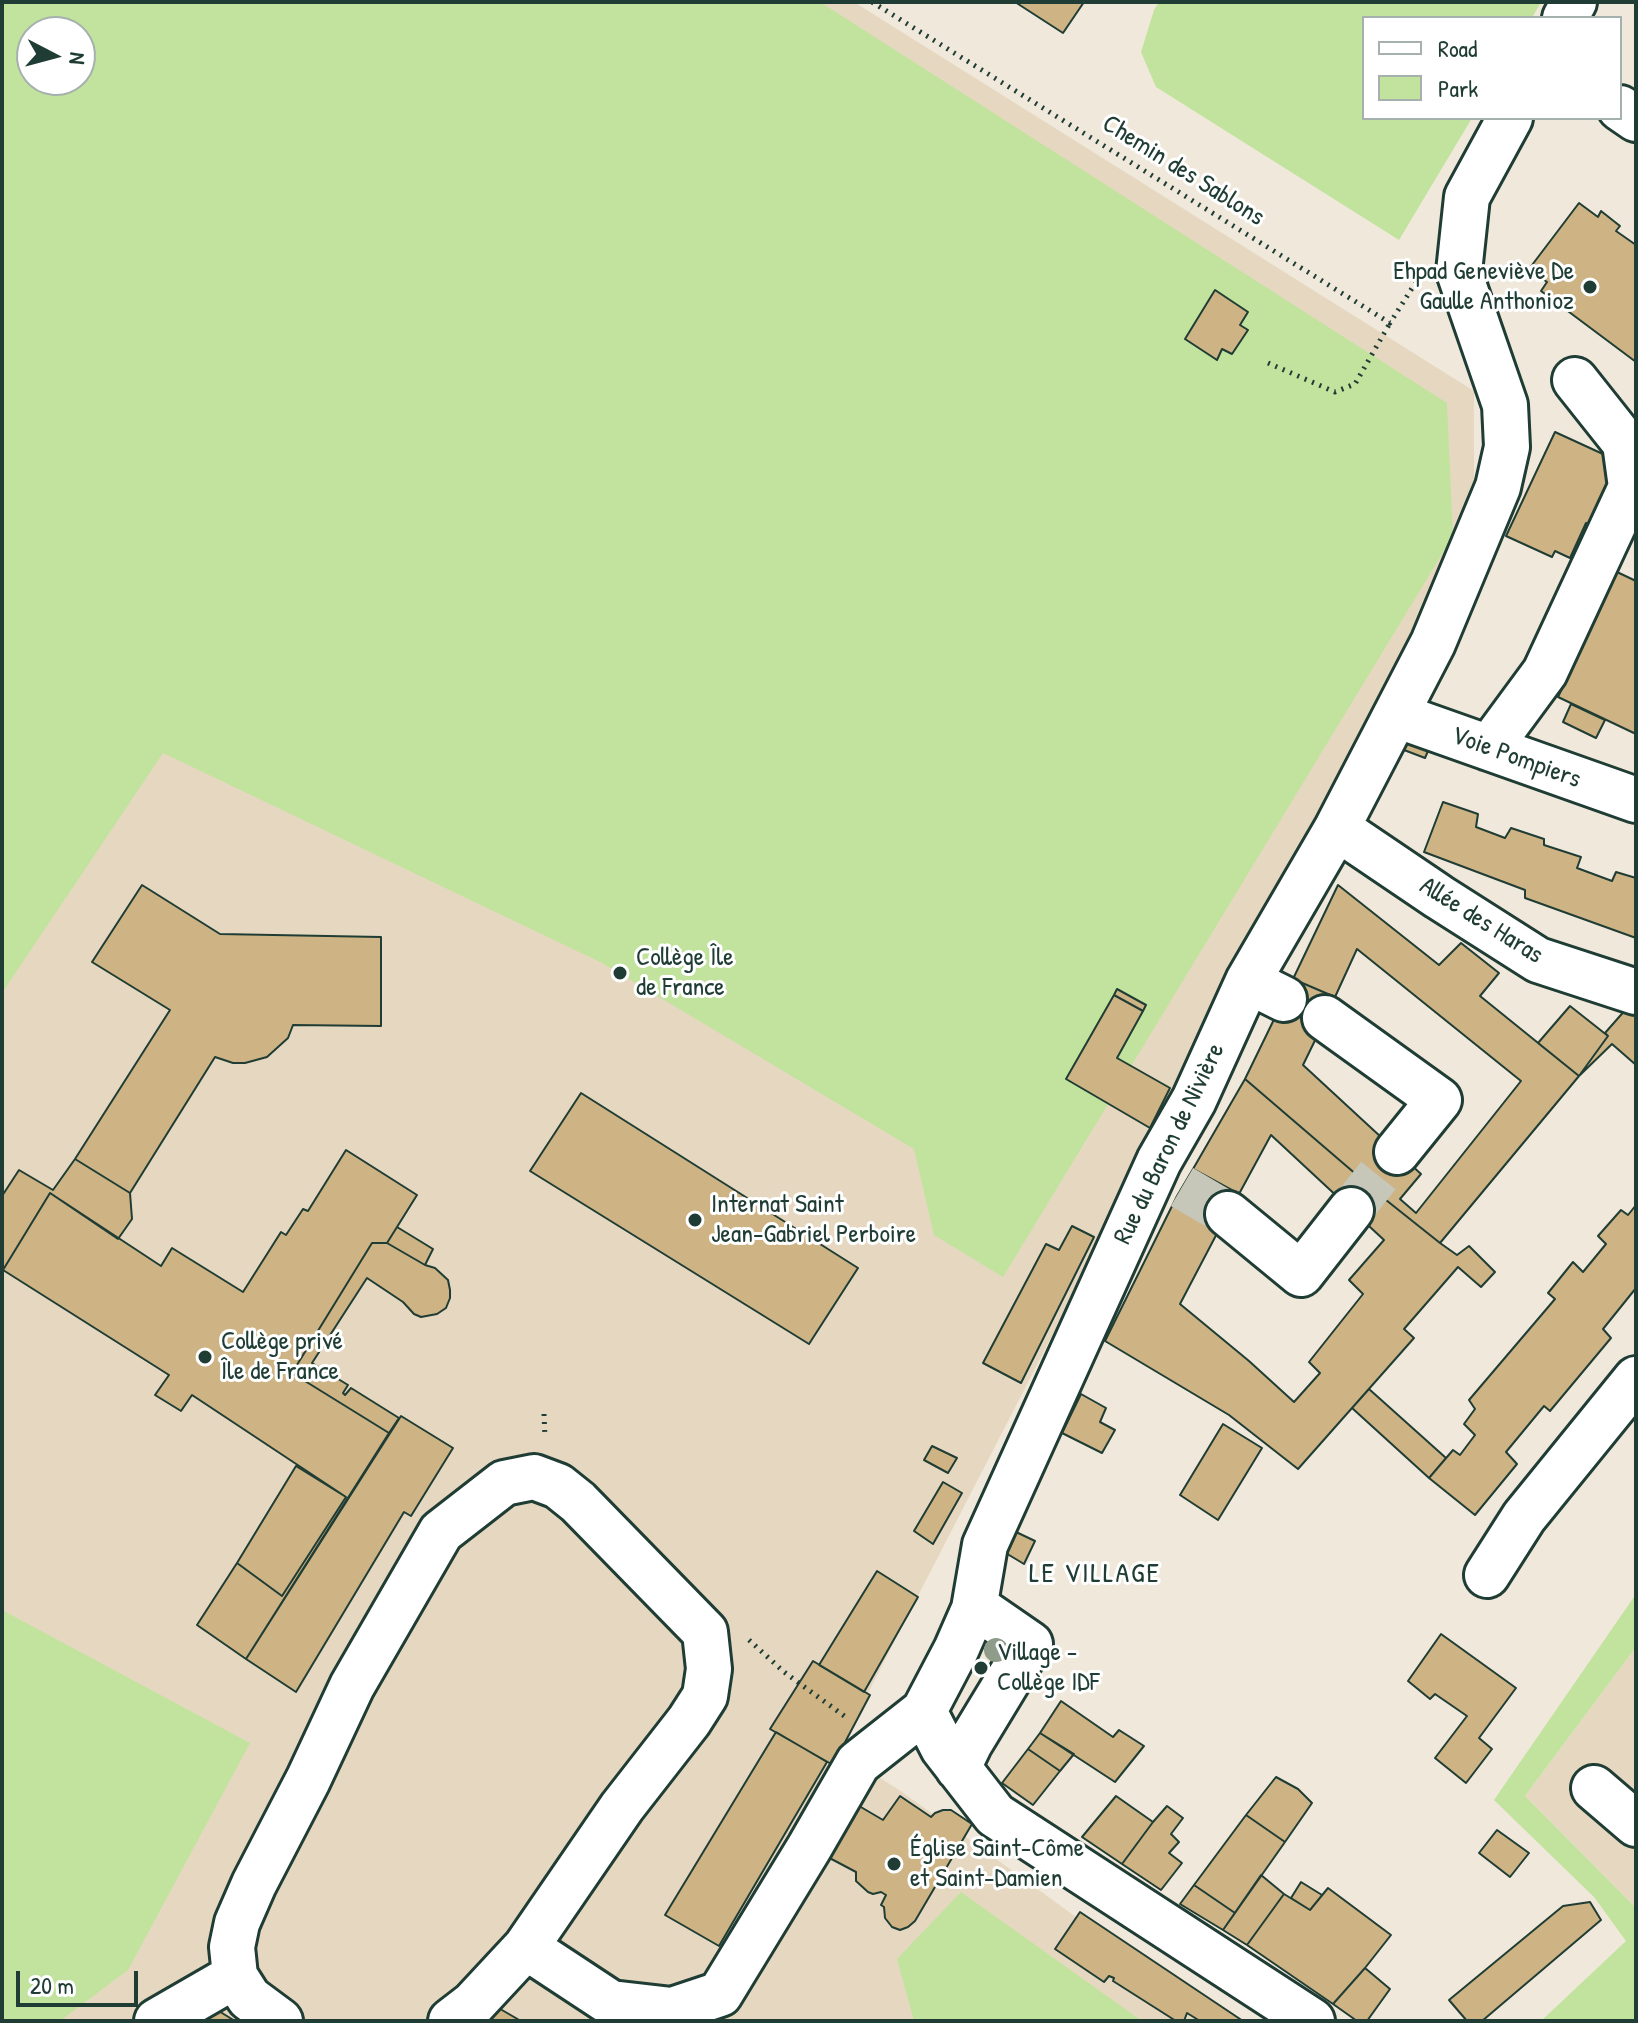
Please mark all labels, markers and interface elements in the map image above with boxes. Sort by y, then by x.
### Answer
north arrow [16,16,96,96]
legend [1362,16,1622,120]
text: Road [1438,32,1477,64]
text: N [62,51,93,66]
text: Park [1438,72,1478,104]
street label: Chemin des Sablons [1096,109,1270,233]
place label: Ehpad Geneviève De Gaulle Anthonioz [1393,256,1574,318]
marker: Ehpad Geneviève De Gaulle Anthonioz [1581,278,1599,296]
street label: Voie Pompiers [1447,720,1585,796]
street label: Allée des Haras [1414,871,1548,971]
place label: Collège Île de France [636,942,734,1004]
marker: Collège Île de France [611,964,629,982]
street label: Rue du Baron de Nivière [1108,1038,1232,1250]
place label: Internat Saint Jean-Gabriel Perboire [711,1189,916,1250]
marker: Internat Saint Jean-Gabriel Perboire [686,1211,704,1229]
place label: Collège privé Île de France [221,1326,343,1388]
marker: Collège privé Île de France [196,1348,214,1366]
district label: LE VILLAGE [1029,1558,1161,1592]
place label: Village - Collège IDF [997,1637,1099,1698]
marker: Village - Collège IDF [972,1659,990,1677]
place label: Église Saint-Côme et Saint-Damien [910,1833,1084,1894]
marker: Église Saint-Côme et Saint-Damien [885,1855,903,1873]
scale bar [20,1955,142,2005]
text: 20 m [30,1969,74,2001]

